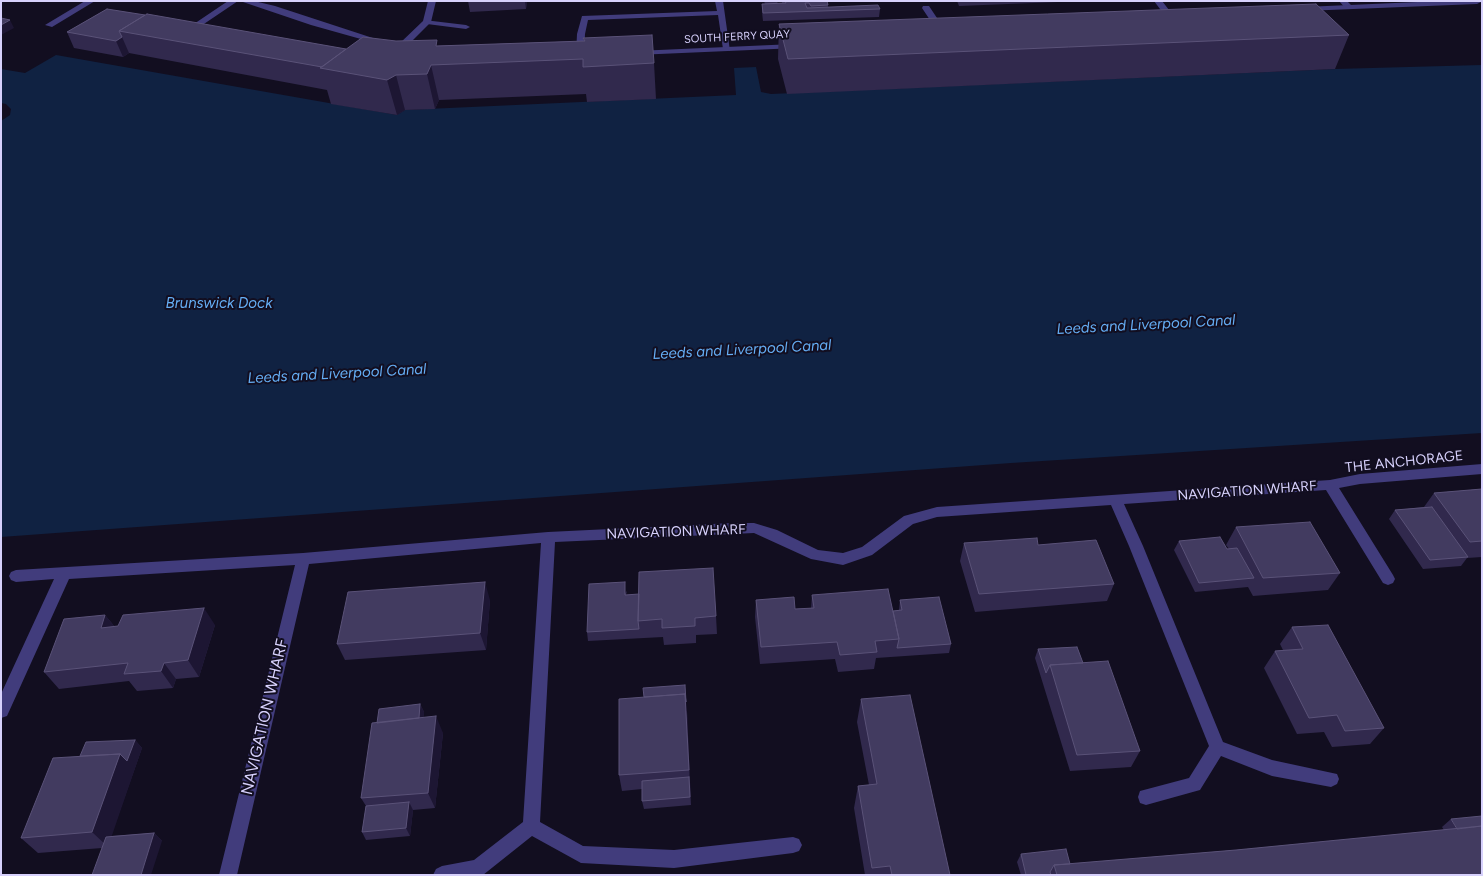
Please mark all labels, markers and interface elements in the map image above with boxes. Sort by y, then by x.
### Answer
street label: SOUTH FERRY QUAY [684,28,790,46]
water label: Brunswick Dock [166,295,272,313]
water label: Leeds and Liverpool Canal [1056,311,1236,339]
water label: Leeds and Liverpool Canal [652,336,832,364]
water label: Leeds and Liverpool Canal [247,360,427,388]
street label: THE ANCHORAGE [1344,447,1464,477]
street label: NAVIGATION WHARF [1177,478,1317,504]
street label: NAVIGATION WHARF [606,521,746,543]
street label: NAVIGATION WHARF [238,637,292,797]

